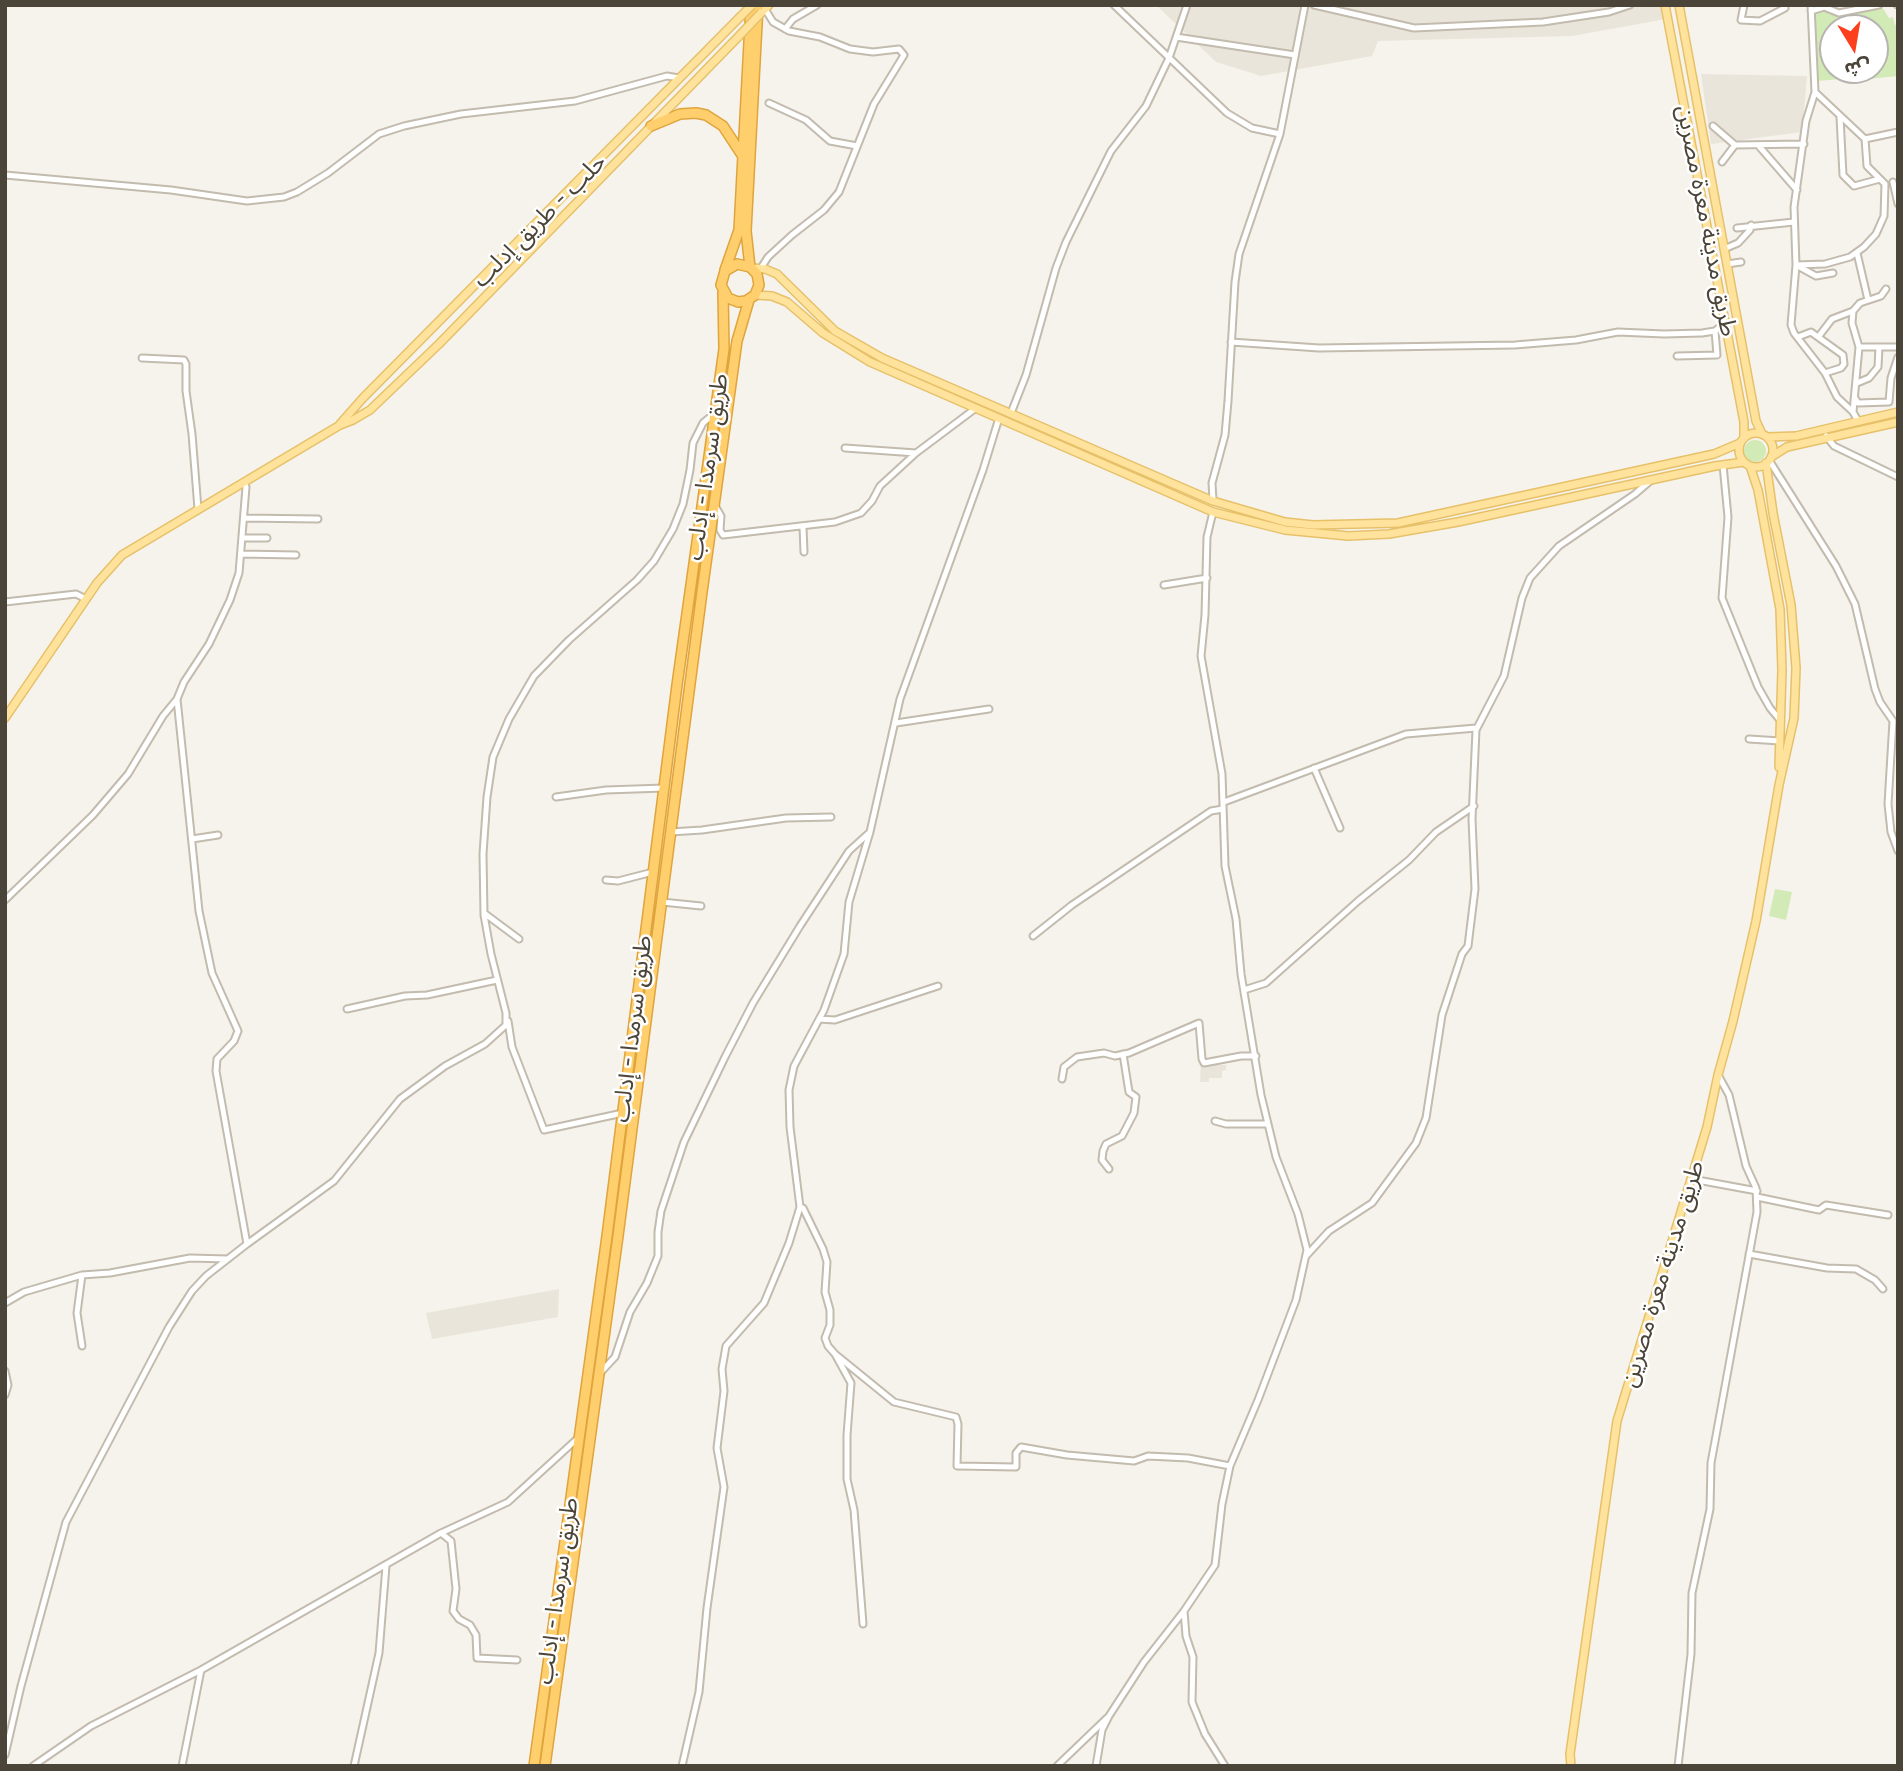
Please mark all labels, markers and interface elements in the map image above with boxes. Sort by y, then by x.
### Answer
north arrow [1819,14,1889,84]
text: ش [1843,54,1873,82]
street label: طريق مدينة معرة مصرين [1669,103,1743,339]
street label: حلب - طريق إدلب [467,148,613,294]
street label: طريق سرمدا - إدلب [681,372,735,562]
street label: طريق سرمدا - إدلب [607,934,659,1124]
street label: طريق مدينة معرة مصرين [1615,1157,1711,1391]
street label: طريق سرمدا - إدلب [531,1496,585,1686]

